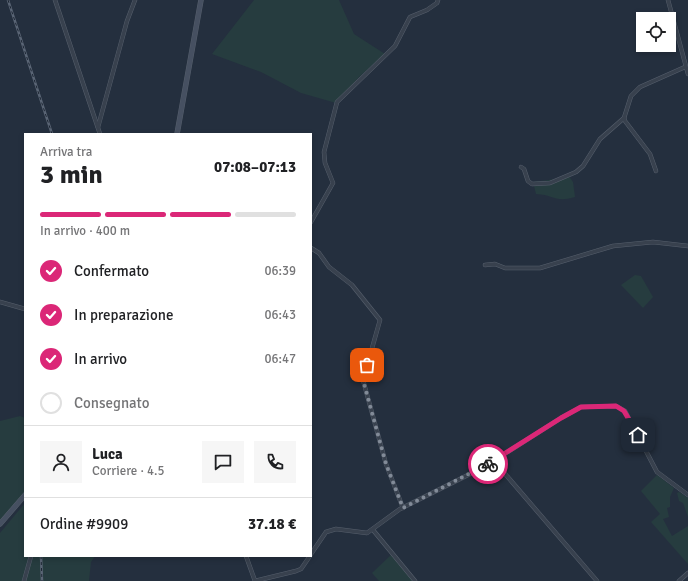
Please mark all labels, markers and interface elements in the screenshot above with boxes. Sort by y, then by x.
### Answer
map controls [636,12,676,52]
button: locate [636,12,676,52]
text: Arriva tra [40,144,92,160]
text: 07:08–07:13 [214,158,296,176]
text: 3 min [40,159,103,191]
text: In arrivo · 400 m [40,223,130,239]
icon: check [40,260,62,282]
text: Confermato [74,262,149,280]
text: 06:39 [264,263,296,279]
icon: check [40,304,62,326]
text: In preparazione [74,306,173,324]
text: 06:43 [264,307,296,323]
icon: check [40,348,62,370]
pin [350,348,384,382]
text: In arrivo [74,350,127,368]
text: 06:47 [264,351,296,367]
icon: bag [356,354,378,376]
text: Consegnato [74,394,149,412]
pin [621,418,655,452]
icon: home [627,424,649,446]
button: person [40,441,82,483]
button: chat [202,441,244,483]
button: phone [254,441,296,483]
courier [468,444,508,484]
text: Luca [92,445,123,463]
icon: bike [477,453,499,475]
text: Corriere · 4.5 [92,463,165,479]
text: Ordine #9909 [40,515,128,533]
text: 37.18 € [248,515,296,533]

